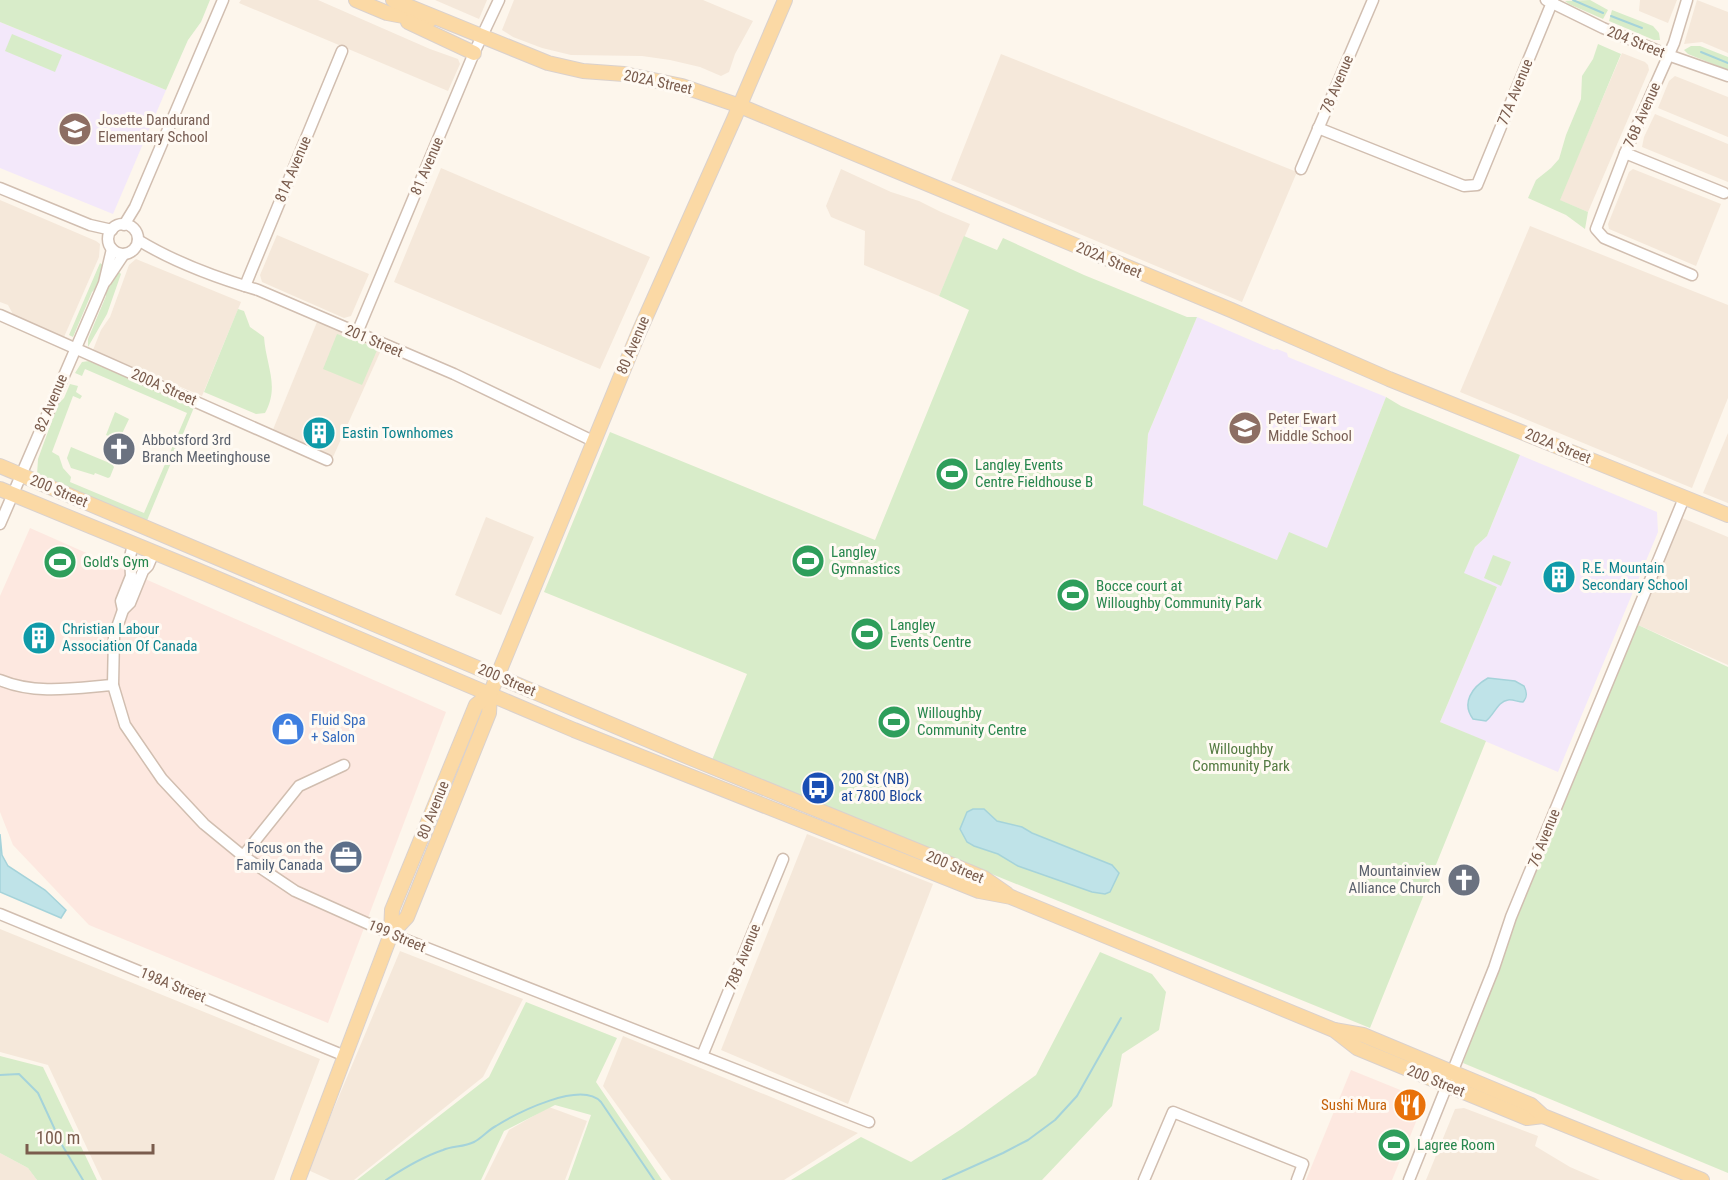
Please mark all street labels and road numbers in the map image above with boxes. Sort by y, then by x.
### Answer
street label: 204 Street [1604,22,1668,62]
street label: 78 Avenue [1317,52,1357,116]
street label: 77A Avenue [1494,56,1536,128]
street label: 202A Street [622,66,694,98]
street label: 76B Avenue [1620,80,1664,150]
street label: 81A Avenue [271,133,315,205]
street label: 81 Avenue [407,134,447,198]
street label: 202A Street [1074,238,1144,282]
street label: 80 Avenue [613,313,653,377]
street label: 201 Street [342,321,406,361]
street label: 200A Street [129,365,199,409]
street label: 82 Avenue [31,371,71,435]
street label: 202A Street [1522,425,1594,467]
street label: 200 Street [27,471,91,511]
street label: 200 Street [475,660,539,700]
street label: 80 Avenue [413,778,453,842]
street label: 76 Avenue [1524,806,1564,870]
street label: 200 Street [923,847,987,887]
street label: 199 Street [365,916,429,956]
street label: 78B Avenue [722,921,764,993]
street label: 198A Street [137,964,209,1006]
street label: 200 Street [1404,1061,1468,1101]

